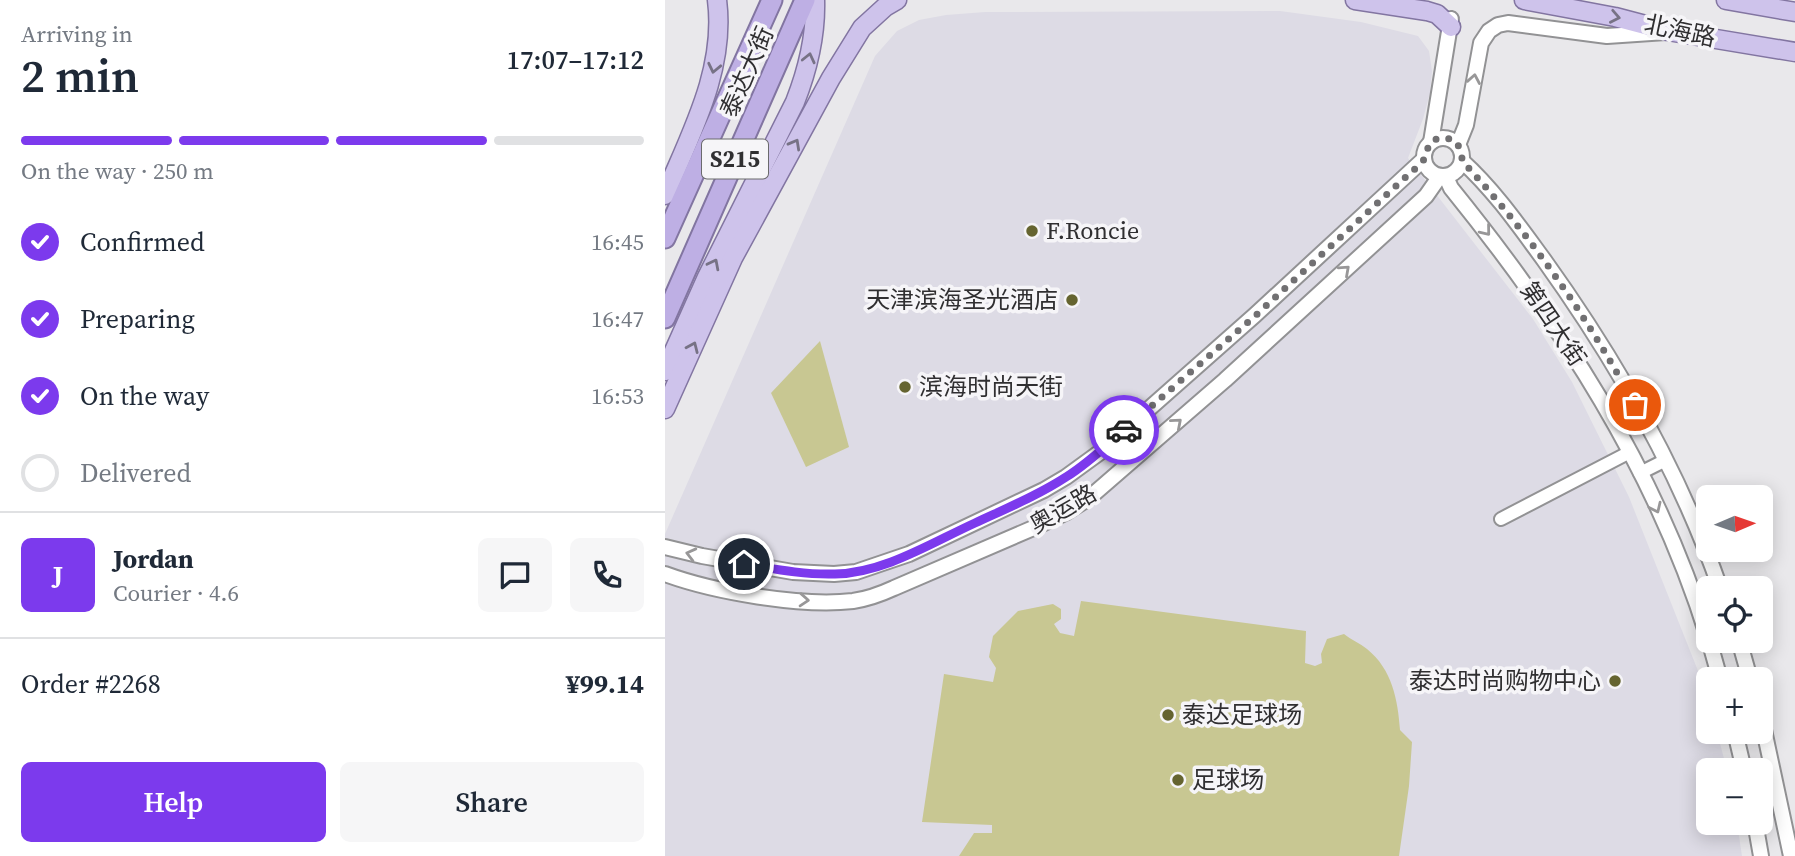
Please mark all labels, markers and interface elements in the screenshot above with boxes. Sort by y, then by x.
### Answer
street label: 北海路 [1641,7,1719,54]
one-way arrow [1609,9,1621,24]
text: Arriving in [21,18,133,50]
street label: 泰达大街 [712,21,781,122]
text: 17:07–17:12 [507,42,644,78]
text: 2 min [21,44,139,107]
one-way arrow [801,52,815,64]
one-way arrow [707,62,722,74]
one-way arrow [1466,73,1481,85]
one-way arrow [787,139,800,151]
road number: S215 [702,140,768,178]
text: On the way · 250 m [21,155,214,187]
place label: F.Roncie [1046,214,1139,247]
icon: check [21,223,59,261]
marker: F.Roncie [1024,223,1040,239]
one-way arrow [1478,223,1490,236]
text: Confirmed [80,224,205,260]
text: 16:45 [591,226,644,258]
one-way arrow [705,259,719,271]
one-way arrow [1337,265,1350,278]
street label: 第四大街 [1513,275,1594,373]
place label: 天津滨海圣光酒店 [866,283,1058,316]
marker: 天津滨海圣光酒店 [1064,292,1080,308]
icon: check [21,300,59,338]
text: Preparing [80,301,195,337]
text: 16:47 [591,303,644,335]
one-way arrow [685,342,699,354]
place label: 滨海时尚天街 [919,370,1063,403]
pin [1605,375,1665,435]
icon: check [21,377,59,415]
text: On the way [80,378,209,414]
marker: 滨海时尚天街 [897,379,913,395]
text: 16:53 [591,380,644,412]
icon: bag [1616,386,1654,424]
courier [1089,395,1159,465]
icon: car [1105,411,1143,449]
one-way arrow [1169,418,1182,431]
text: Delivered [80,455,191,491]
street label: 奥运路 [1023,476,1102,541]
north arrow [1696,485,1773,562]
map controls [1696,485,1773,835]
one-way arrow [1648,501,1662,513]
pin [714,534,774,594]
button: chat [478,538,552,612]
button: phone [570,538,644,612]
text: Jordan [113,541,194,577]
icon: home [725,545,763,583]
one-way arrow [685,548,697,562]
text: J [53,557,63,593]
button: locate [1696,576,1773,653]
text: Courier · 4.6 [113,577,239,609]
one-way arrow [799,592,810,607]
place label: 泰达时尚购物中心 [1409,664,1601,697]
text: Order #2268 [21,666,161,702]
text: ¥99.14 [566,666,644,702]
button: + [1696,667,1773,744]
marker: 泰达时尚购物中心 [1607,673,1623,689]
place label: 泰达足球场 [1182,698,1302,731]
marker: 泰达足球场 [1160,707,1176,723]
button: − [1696,758,1773,835]
button: Help [21,762,326,842]
button: Share [340,762,644,842]
place label: 足球场 [1192,763,1264,796]
marker: 足球场 [1170,772,1186,788]

